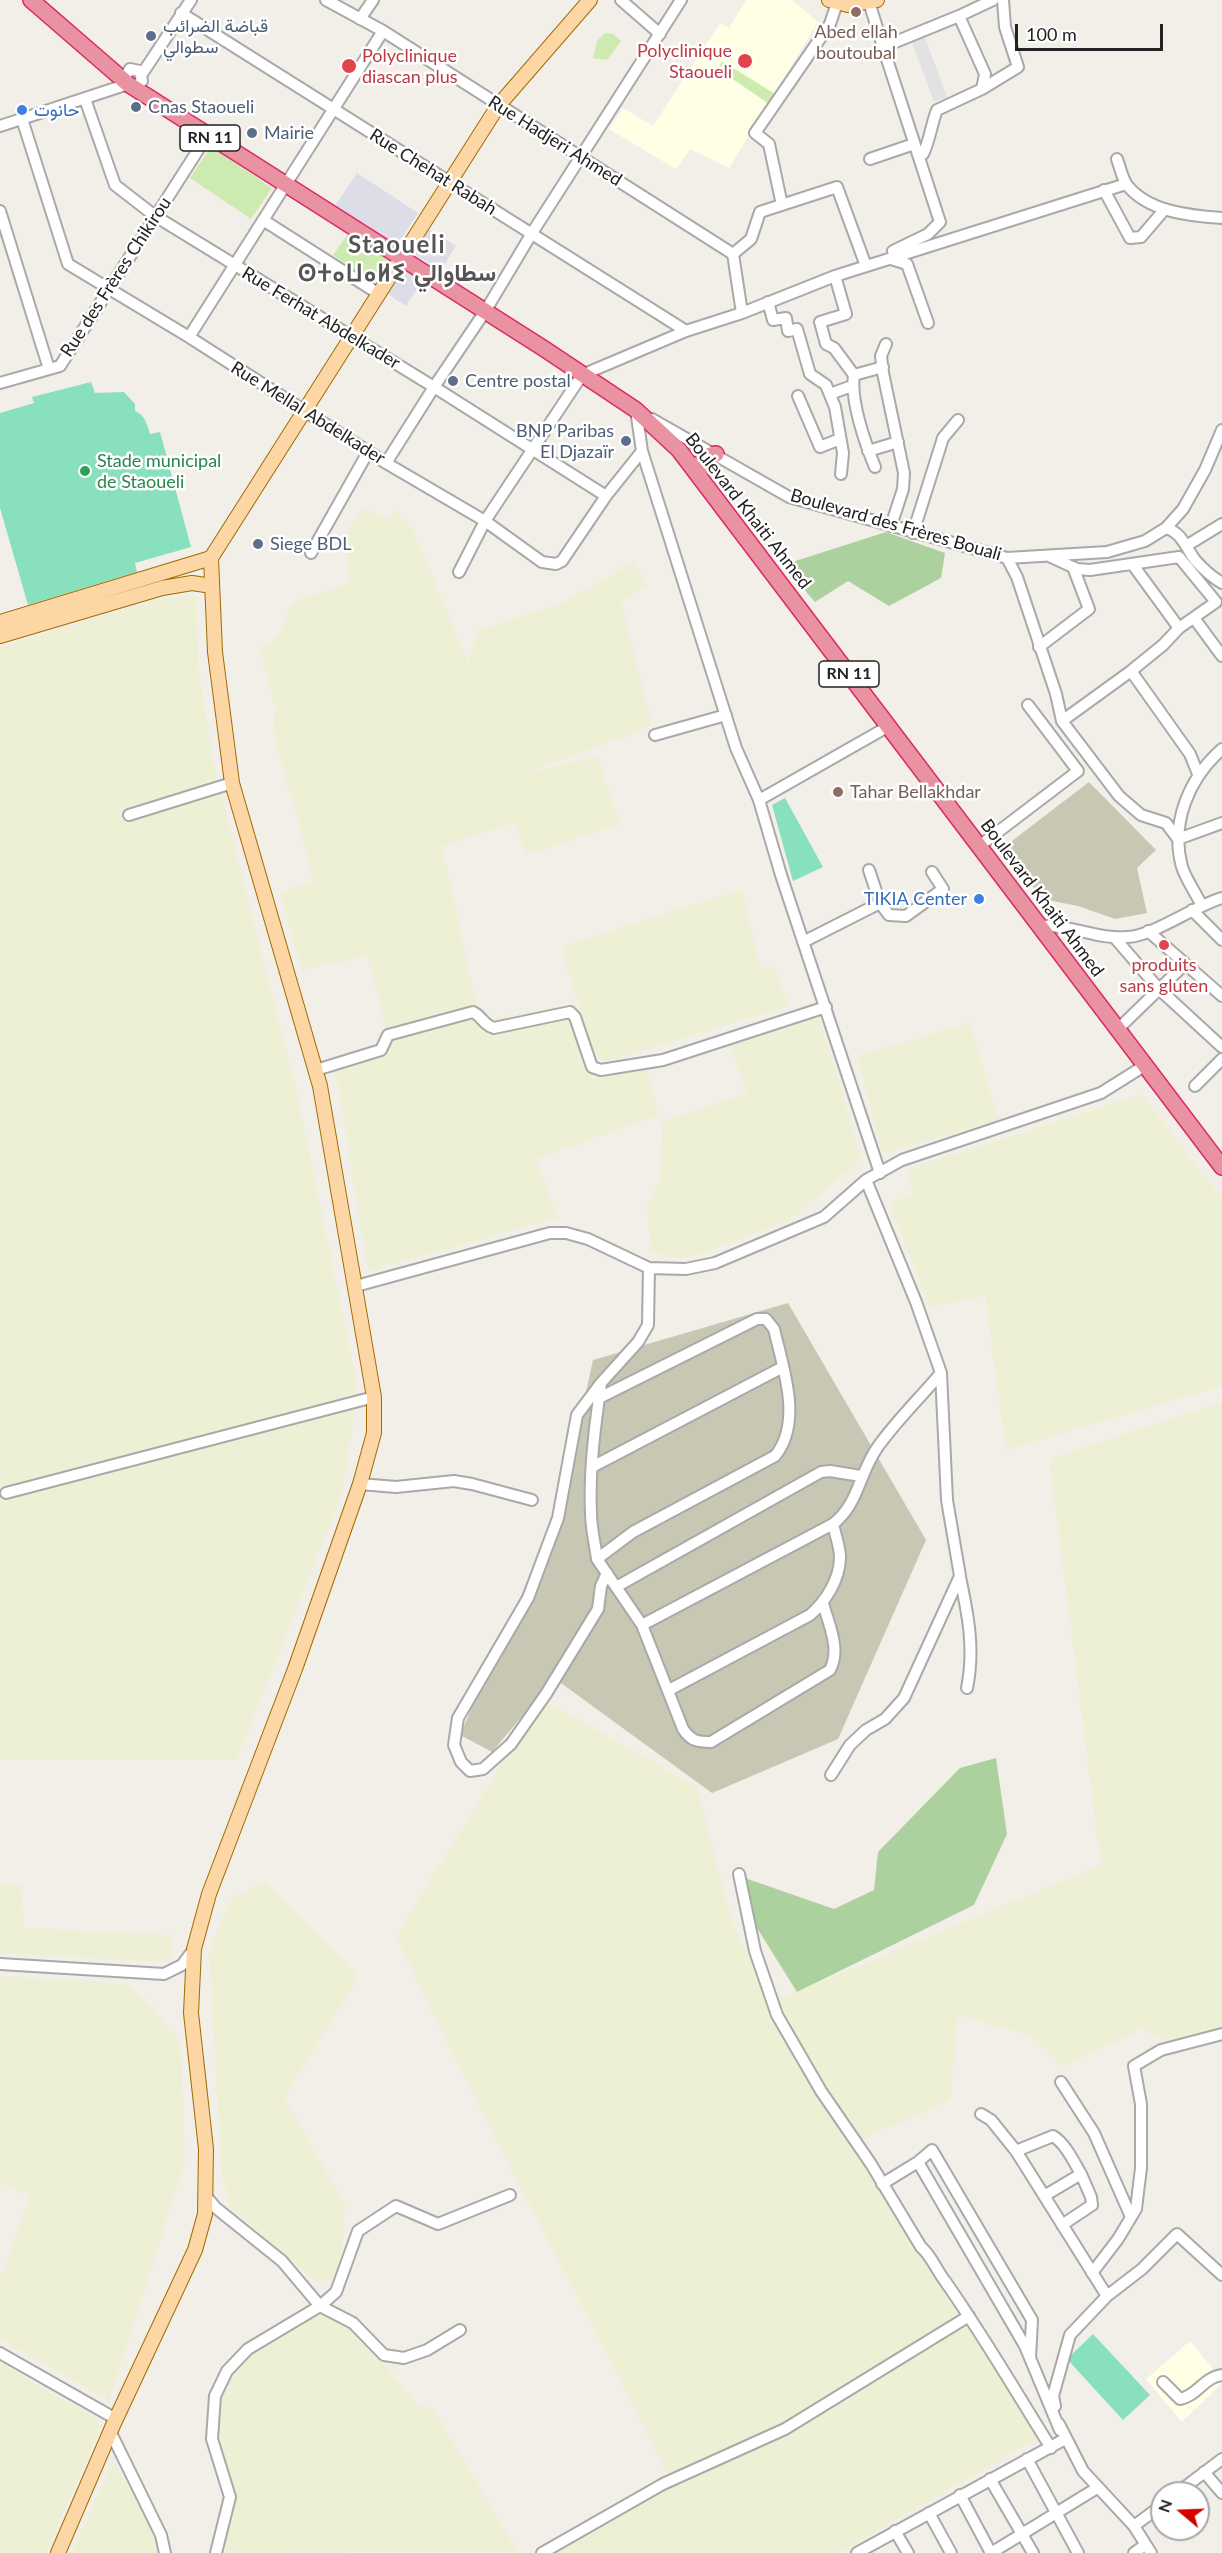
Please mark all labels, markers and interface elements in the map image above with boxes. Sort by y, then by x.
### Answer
marker: Abed ellah boutoubal [849,5,863,19]
scale bar [1018,12,1166,50]
place label: قباضة الضرائب سطوالي [163,15,268,57]
place label: Abed ellah boutoubal [814,21,898,63]
text: 100 m [1026,23,1077,45]
marker: قباضة الضرائب سطوالي [144,29,158,43]
place label: Polyclinique Staoueli [637,40,732,82]
place label: Polyclinique diascan plus [362,45,457,88]
marker: Polyclinique Staoueli [736,52,754,70]
marker: Polyclinique diascan plus [340,57,358,75]
street label: Rue Hadjeri Ahmed [484,91,626,191]
place label: Cnas Staoueli [148,96,254,118]
place label: حانوت [34,99,80,121]
marker: Cnas Staoueli [129,100,143,114]
marker: حانوت [15,103,29,117]
place label: Mairie [264,122,314,144]
street label: Rue Chehat Rabah [365,124,501,220]
road number: RN 11 [180,125,240,151]
marker: Mairie [245,126,259,140]
street label: Rue des Frères Chikirou [56,193,176,361]
district label: Staoueli ⵙⵜⴰⵡⴰⵍⵉ سطاوالي [304,231,490,287]
street label: Rue Ferhat Abdelkader [238,262,404,374]
street label: Rue Mellal Abdelkader [227,357,389,469]
place label: Centre postal [465,370,571,392]
marker: Centre postal [446,374,460,388]
place label: BNP Paribas El Djazaïr [516,420,614,462]
street label: Boulevard Khaiti Ahmed [680,429,816,593]
marker: BNP Paribas El Djazaïr [619,434,633,448]
place label: Stade municipal de Staoueli [97,450,221,492]
marker: Stade municipal de Staoueli [78,464,92,478]
street label: Boulevard des Frères Bouali [788,484,1004,566]
place label: Siege BDL [270,533,351,555]
marker: Siege BDL [251,537,265,551]
road number: RN 11 [819,661,879,687]
place label: Tahar Bellakhdar [850,781,981,803]
marker: Tahar Bellakhdar [831,785,845,799]
street label: Boulevard Khaiti Ahmed [976,815,1108,981]
place label: TIKIA Center [864,888,967,910]
marker: TIKIA Center [972,892,986,906]
marker: produits sans gluten [1157,938,1171,952]
place label: produits sans gluten [1120,954,1208,996]
north arrow [1150,2481,1210,2541]
text: N [1153,2497,1175,2515]

